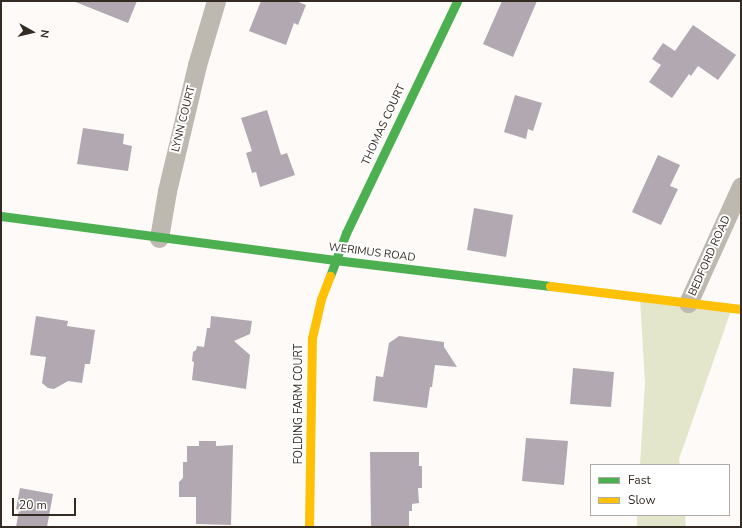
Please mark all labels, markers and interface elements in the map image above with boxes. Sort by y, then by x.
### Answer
north arrow [12,12,52,52]
text: N [36,29,52,39]
street label: THOMAS COURT [359,82,409,168]
street label: LYNN COURT [169,84,199,154]
street label: BEDFORD ROAD [686,214,734,298]
street label: WERIMUS ROAD [328,241,416,265]
street label: FOLDING FARM COURT [292,344,306,464]
legend [590,464,730,516]
text: Fast [628,472,651,488]
scale bar [14,490,78,516]
text: Slow [628,492,656,508]
text: 20 m [19,497,47,513]

